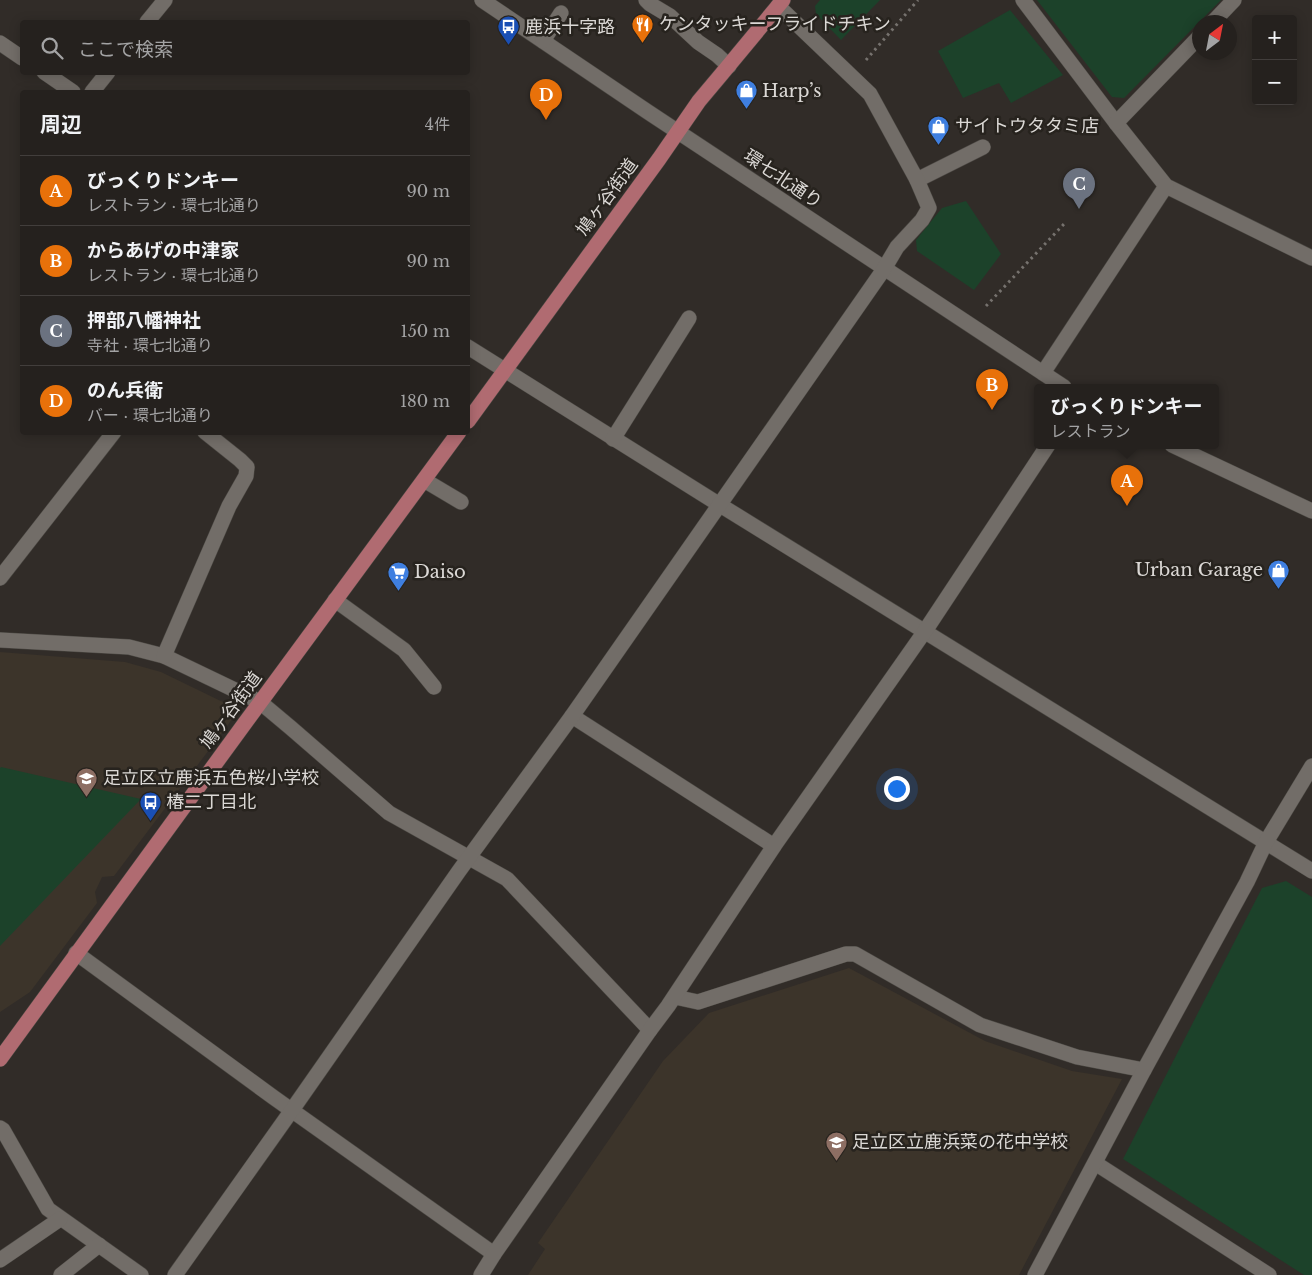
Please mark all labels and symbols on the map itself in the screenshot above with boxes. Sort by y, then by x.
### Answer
restaurant icon: ケンタッキーフライドチキン [631,12,655,43]
place label: ケンタッキーフライドチキン [659,13,891,35]
bus stop icon: 鹿浜十字路 [497,15,521,46]
north arrow [1192,15,1237,60]
place label: 鹿浜十字路 [525,16,615,38]
pin: D [530,79,562,120]
shop icon: Harp’s [734,79,758,110]
place label: Harp’s [762,80,821,102]
shop icon: サイトウタタミ店 [927,114,951,145]
place label: サイトウタタミ店 [955,115,1099,137]
street label: 環七北通り [740,145,826,213]
street label: 鳩ヶ谷街道 [572,154,642,240]
pin: C [1063,168,1095,209]
pin: B [976,369,1008,410]
pin: A [1111,465,1143,506]
shop icon: Urban Garage [1267,558,1291,589]
place label: Urban Garage [1135,559,1263,581]
supermarket icon: Daiso [386,560,410,591]
place label: Daiso [414,561,466,583]
street label: 鳩ヶ谷街道 [196,667,266,753]
school or university icon: 足立区立鹿浜五色桜小学校 [75,766,99,797]
place label: 足立区立鹿浜五色桜小学校 [103,767,319,789]
your location [884,776,910,802]
bus stop icon: 椿二丁目北 [138,790,162,821]
place label: 椿二丁目北 [166,791,256,813]
school or university icon: 足立区立鹿浜菜の花中学校 [824,1130,848,1161]
place label: 足立区立鹿浜菜の花中学校 [852,1131,1068,1153]

